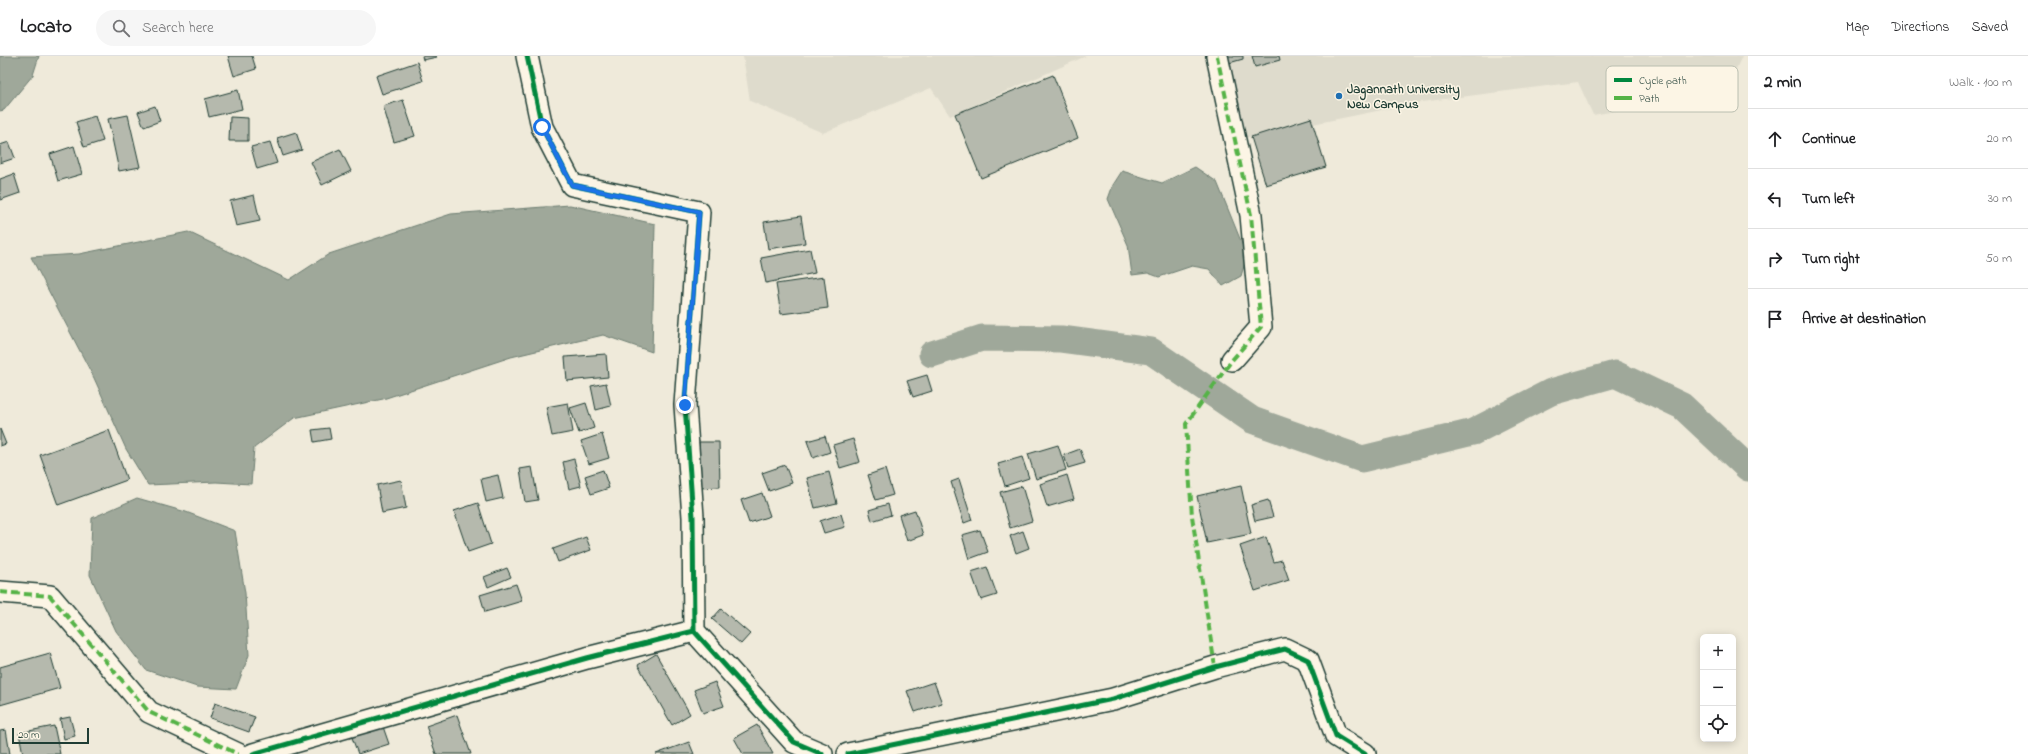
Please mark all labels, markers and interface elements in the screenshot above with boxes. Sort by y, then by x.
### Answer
search box [96,10,376,46]
text: Locato [20,14,72,41]
icon: search [110,17,132,39]
text: Search here [142,17,214,39]
text: Map [1846,17,1869,38]
text: Directions [1891,17,1949,38]
text: Saved [1971,17,2008,38]
legend [1606,66,1738,112]
text: 2 min [1764,70,1801,95]
text: Cycle path [1639,73,1687,90]
text: Walk · 100 m [1949,73,2012,92]
place label: Jagannath University New Campus [1347,80,1460,114]
marker: Jagannath University New Campus [1334,91,1344,101]
text: Path [1639,91,1660,107]
route start [533,118,551,136]
icon: ahead [1764,128,1786,150]
text: Continue [1802,128,1856,150]
text: 20 m [1987,129,2012,148]
icon: left [1764,188,1786,210]
text: Turn left [1802,188,1855,210]
text: 30 m [1988,189,2012,208]
icon: right [1764,248,1786,270]
text: Turn right [1802,248,1860,270]
text: 50 m [1986,249,2012,268]
icon: arrive [1764,308,1786,330]
text: Arrive at destination [1802,308,1926,330]
route end [676,396,694,414]
map controls [1700,634,1736,742]
button: + [1700,634,1736,670]
button: − [1700,670,1736,706]
button: locate [1700,706,1736,742]
scale bar [12,726,89,745]
text: 20 m [18,727,40,743]

